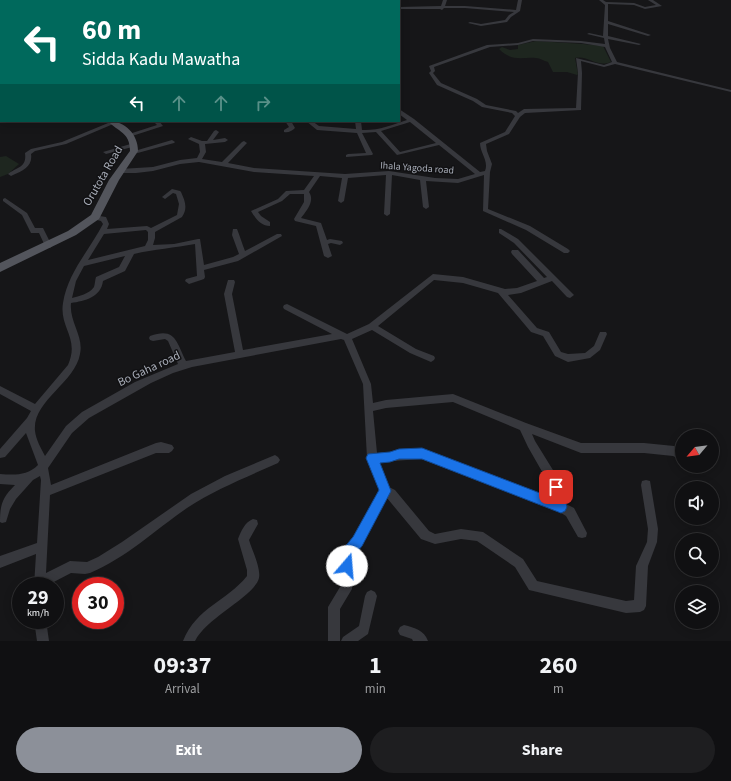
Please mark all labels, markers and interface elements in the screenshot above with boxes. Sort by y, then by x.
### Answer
text: 60 m [82,10,141,50]
icon: left [16,16,68,68]
text: Sidda Kadu Mawatha [82,47,240,72]
icon: left [126,92,148,114]
icon: ahead [168,92,190,114]
icon: ahead [210,92,232,114]
icon: right [252,92,274,114]
street label: Orutota Road [79,143,127,209]
street label: Ihala Yagoda road [380,158,454,178]
street label: Bo Gaha road [115,347,183,391]
north arrow [675,429,719,473]
map controls [675,429,719,629]
pin [539,470,573,504]
icon: arrive [545,476,567,498]
button: sound [675,481,719,525]
button: search [675,533,719,577]
position arrow [326,545,368,587]
speed limit sign: 30 [72,577,124,629]
text: 29 [27,584,49,612]
button: layers [675,585,719,629]
text: km/h [27,606,49,620]
text: 09:37 [153,648,211,683]
text: 1 [369,648,382,683]
text: 260 [539,648,577,683]
text: Arrival [165,680,200,698]
text: min [365,680,386,698]
text: m [553,680,564,698]
button: Exit [16,727,362,773]
button: Share [370,727,715,773]

